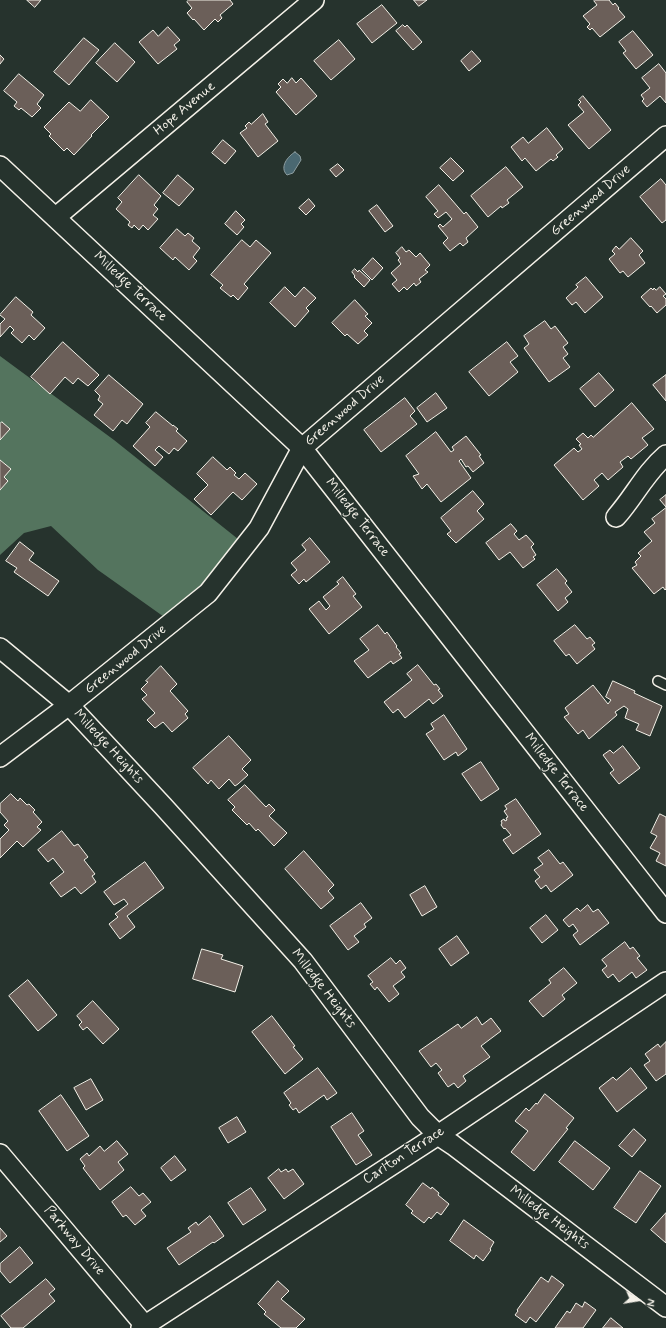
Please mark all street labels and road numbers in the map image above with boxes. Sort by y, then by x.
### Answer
street label: Hope Avenue [151,78,219,140]
street label: Greenwood Drive [548,162,634,240]
street label: Milledge Terrace [89,248,171,326]
street label: Greenwood Drive [302,372,388,450]
street label: Milledge Terrace [321,475,393,561]
street label: Greenwood Drive [82,622,170,698]
street label: Milledge Heights [69,706,147,788]
street label: Milledge Terrace [520,730,592,816]
street label: Milledge Heights [287,946,359,1032]
street label: Carlton Terrace [360,1123,448,1189]
street label: Milledge Heights [506,1182,592,1254]
street label: Parkway Drive [40,1203,108,1279]

